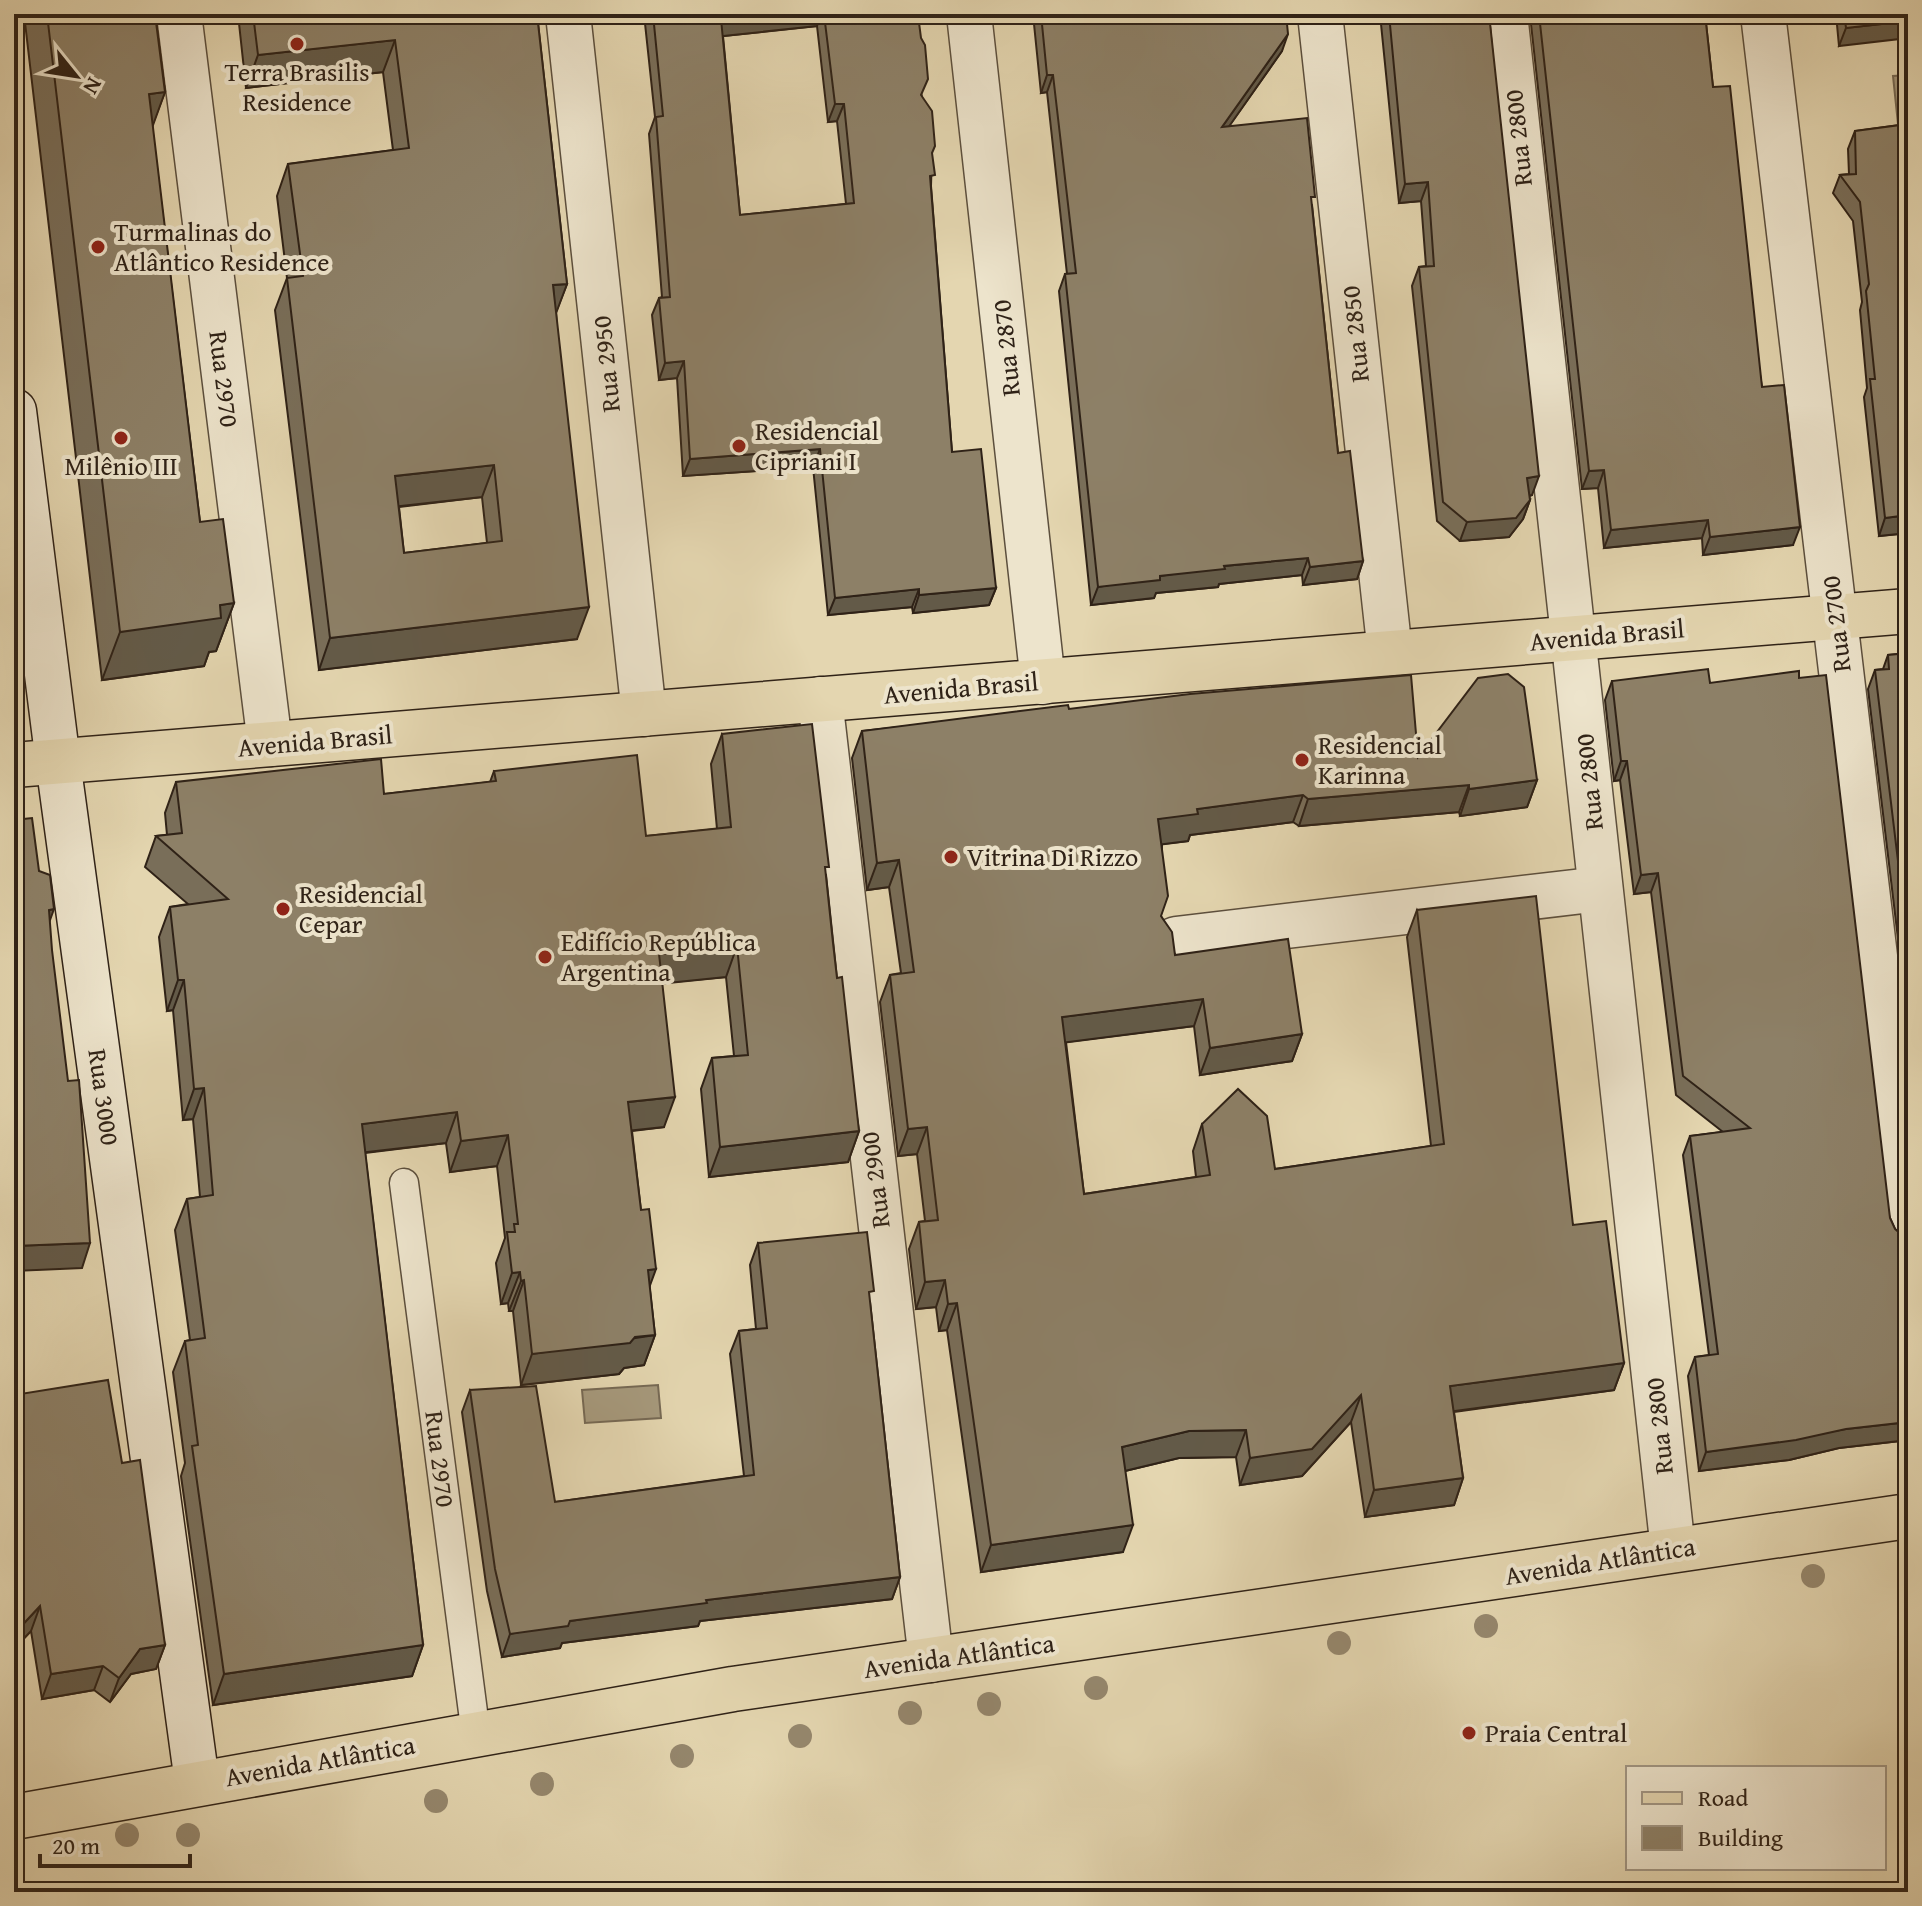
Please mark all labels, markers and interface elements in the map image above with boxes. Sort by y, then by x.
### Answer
marker: Terra Brasilis Residence [288,35,306,53]
north arrow [36,36,116,116]
place label: Terra Brasilis Residence [225,52,369,121]
text: N [76,72,111,101]
street label: Rua 2800 [1493,88,1542,188]
place label: Turmalinas do Atlântico Residence [114,212,329,281]
marker: Turmalinas do Atlântico Residence [89,238,107,256]
street label: Rua 2850 [1330,284,1379,384]
street label: Rua 2870 [981,298,1030,398]
street label: Rua 2950 [581,314,630,414]
street label: Rua 2970 [199,328,250,430]
place label: Residencial Cipriani I [755,411,879,480]
marker: Milênio III [112,429,130,447]
marker: Residencial Cipriani I [730,437,748,455]
place label: Milênio III [64,446,178,485]
street label: Rua 2700 [1810,573,1861,675]
street label: Avenida Brasil [1528,608,1686,661]
street label: Avenida Brasil [882,661,1040,714]
street label: Avenida Brasil [236,714,394,767]
place label: Residencial Karinna [1318,725,1442,794]
street label: Rua 2800 [1564,732,1613,832]
marker: Residencial Karinna [1293,751,1311,769]
place label: Vitrina Di Rizzo [967,837,1138,876]
marker: Vitrina Di Rizzo [942,848,960,866]
place label: Residencial Cepar [299,874,423,943]
marker: Residencial Cepar [274,900,292,918]
place label: Edifício República Argentina [561,922,757,991]
marker: Edifício República Argentina [536,948,554,966]
street label: Rua 3000 [78,1046,131,1148]
street label: Rua 2900 [849,1129,900,1231]
street label: Rua 2800 [1634,1376,1683,1476]
street label: Rua 2970 [415,1408,466,1510]
street label: Avenida Atlântica [1502,1526,1699,1595]
street label: Avenida Atlântica [861,1623,1058,1688]
place label: Praia Central [1485,1713,1627,1752]
street label: Avenida Atlântica [222,1724,419,1796]
marker: Praia Central [1460,1724,1478,1742]
legend [1626,1766,1886,1870]
text: Road [1698,1780,1748,1815]
scale bar [40,1818,190,1868]
text: Building [1698,1820,1783,1855]
text: 20 m [52,1828,100,1863]

